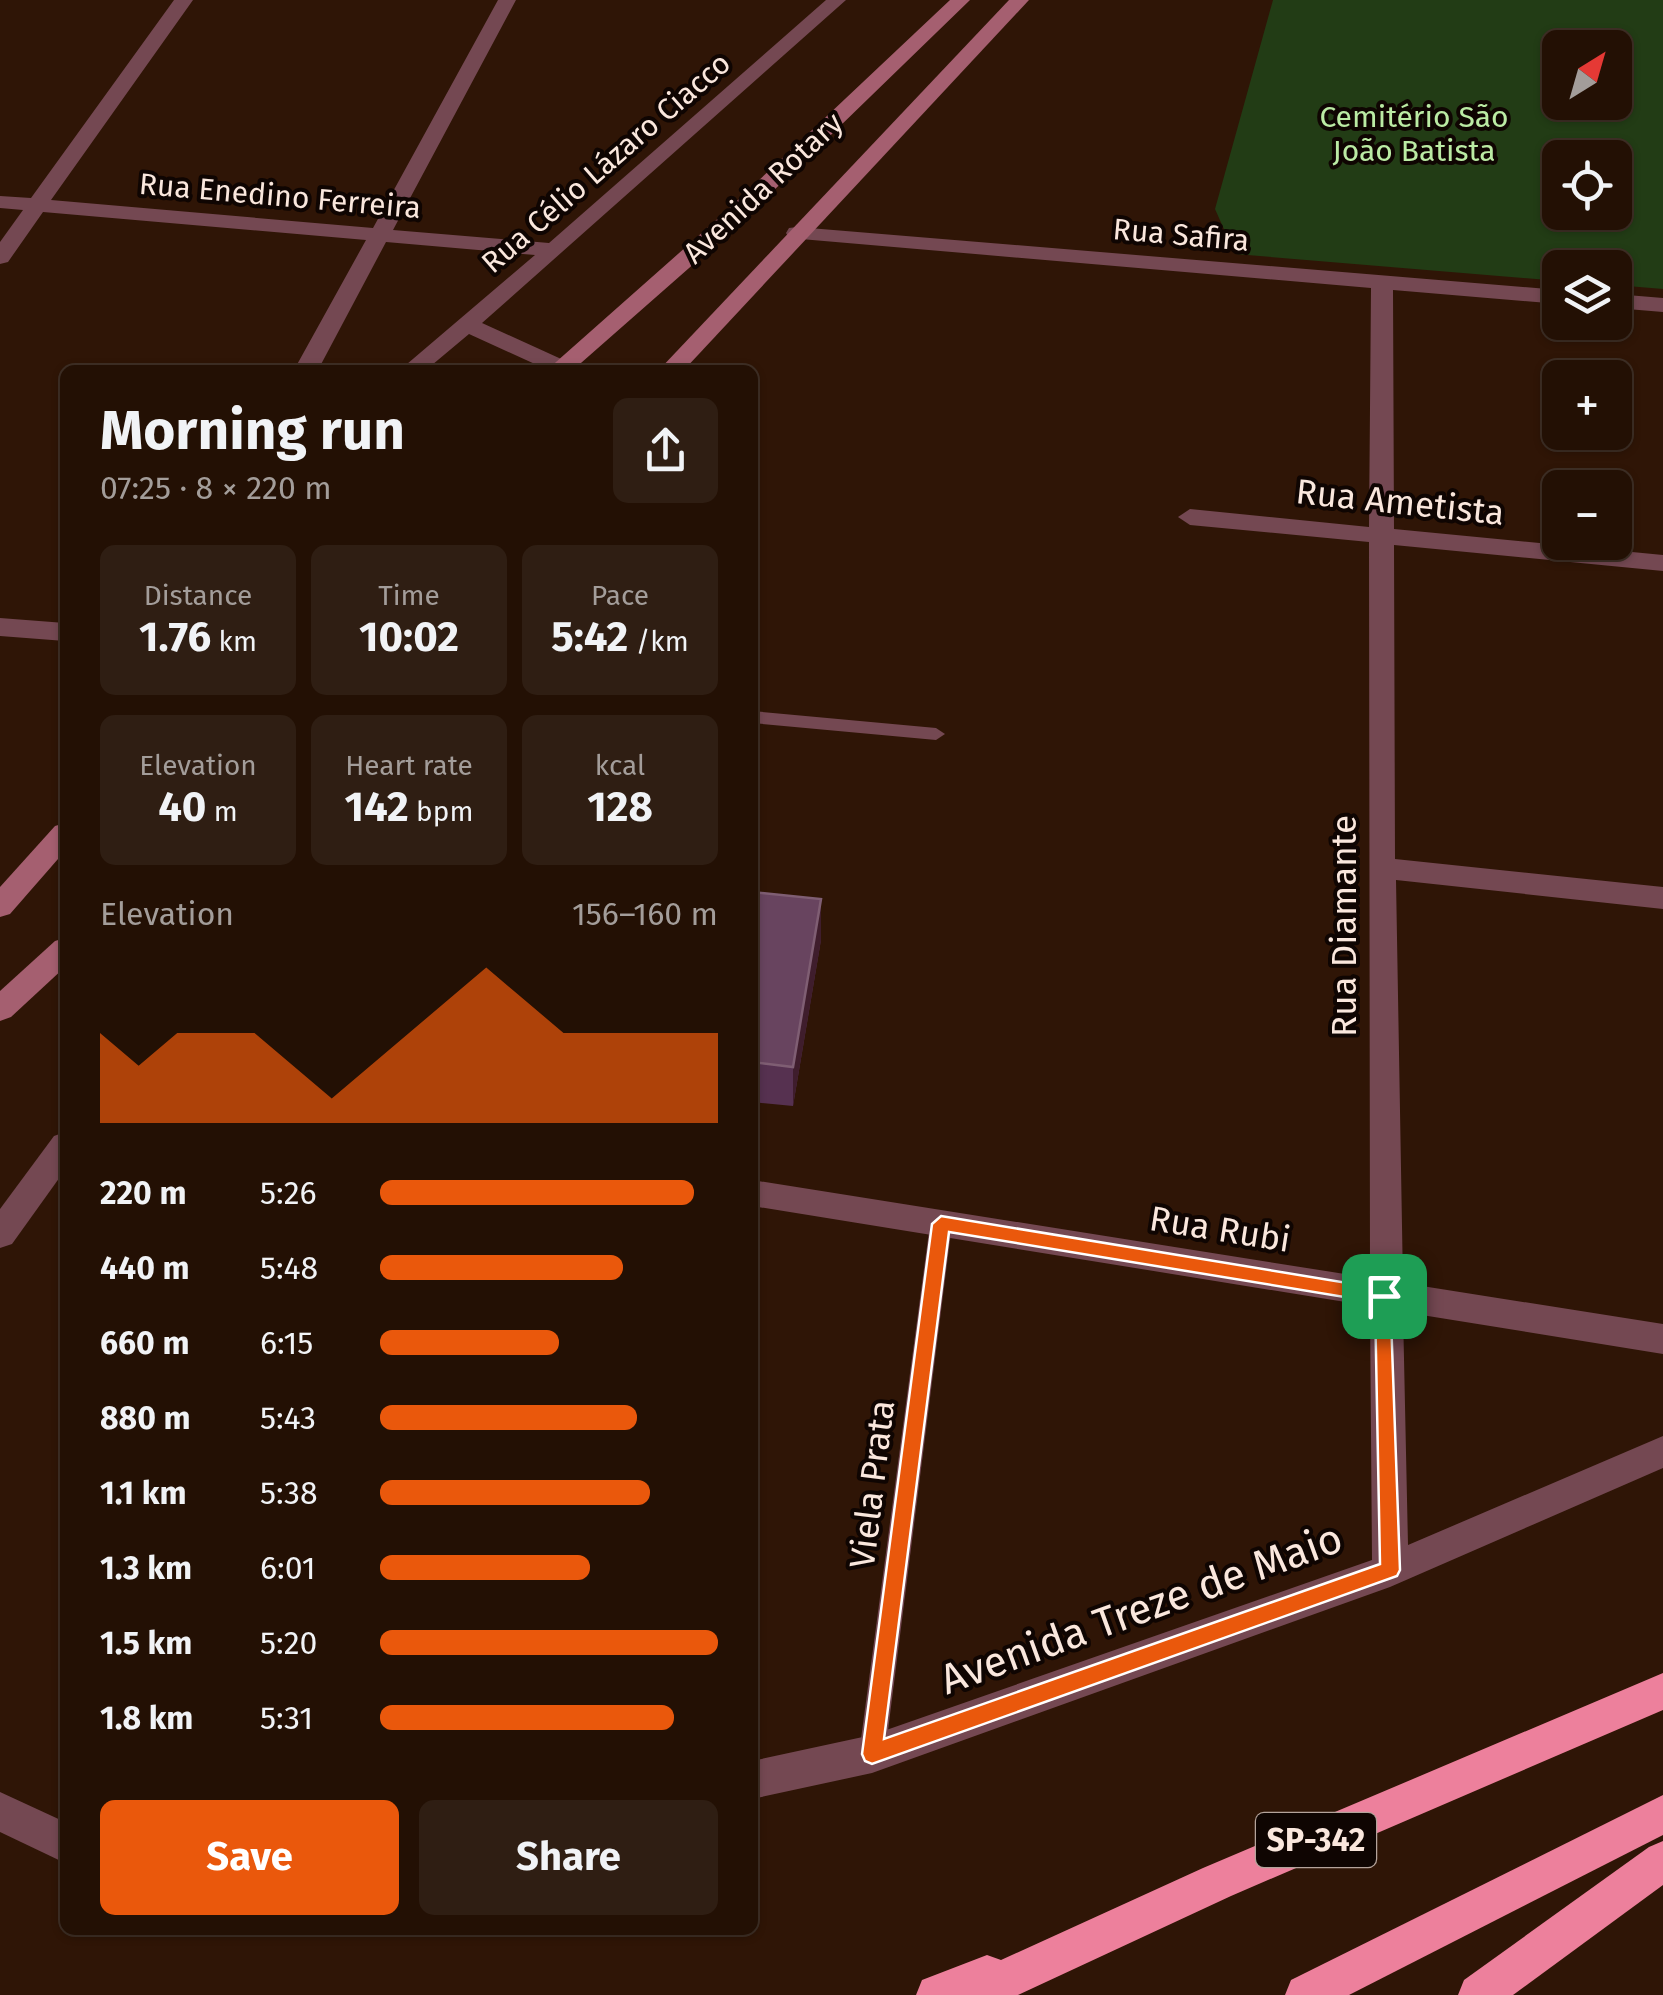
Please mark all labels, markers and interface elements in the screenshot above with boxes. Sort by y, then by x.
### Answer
north arrow [1542,30,1632,120]
map controls [1542,30,1632,560]
street label: Rua Célio Lázaro Ciacco [474,45,738,281]
park label: Cemitério São João Batista [1319,99,1509,169]
street label: Avenida Rotary [676,105,850,271]
button: locate [1542,140,1632,230]
street label: Rua Enedino Ferreira [137,166,423,226]
street label: Rua Safira [1111,211,1251,259]
button: layers [1542,250,1632,340]
button: + [1542,360,1632,450]
text: Morning run [100,398,405,464]
button: share [613,398,718,503]
text: 07:25 · 8 × 220 m [100,469,332,507]
street label: Rua Ametista [1294,470,1506,534]
button: − [1542,470,1632,560]
text: Distance [144,579,252,612]
text: Time [378,579,440,612]
text: Pace [591,579,649,612]
text: 1.76 [139,612,211,662]
text: 10:02 [359,612,459,662]
text: 5:42 [551,612,628,662]
text: km [211,625,257,658]
text: /km [628,625,689,658]
text: Elevation [139,749,257,782]
text: Heart rate [345,749,473,782]
text: kcal [595,749,645,782]
text: 40 [158,782,206,832]
text: 142 [345,782,409,832]
text: 128 [587,782,653,832]
text: m [206,795,238,828]
text: bpm [409,795,473,828]
street label: Rua Diamante [1323,815,1365,1037]
text: Elevation [100,895,234,933]
text: 156–160 m [572,895,718,933]
text: 220 m [100,1174,186,1212]
text: 5:26 [260,1174,317,1212]
street label: Rua Rubi [1147,1197,1293,1261]
text: 440 m [100,1249,190,1287]
text: 5:48 [260,1249,318,1287]
pin [1342,1254,1427,1339]
icon: arrive [1357,1269,1412,1324]
text: 660 m [100,1324,189,1362]
text: 6:15 [260,1324,313,1362]
street label: Viela Prata [841,1397,903,1571]
text: 880 m [100,1399,191,1437]
text: 5:43 [260,1399,316,1437]
text: 1.1 km [100,1474,186,1512]
text: 5:38 [260,1474,318,1512]
street label: Avenida Treze de Maio [934,1513,1349,1705]
text: 1.3 km [100,1549,192,1587]
text: 6:01 [260,1549,316,1587]
text: 1.5 km [100,1624,192,1662]
text: 5:20 [260,1624,317,1662]
text: 1.8 km [100,1699,193,1737]
text: 5:31 [260,1699,313,1737]
button: Save [100,1800,399,1915]
button: Share [419,1800,718,1915]
road number: SP-342 [1256,1813,1376,1867]

